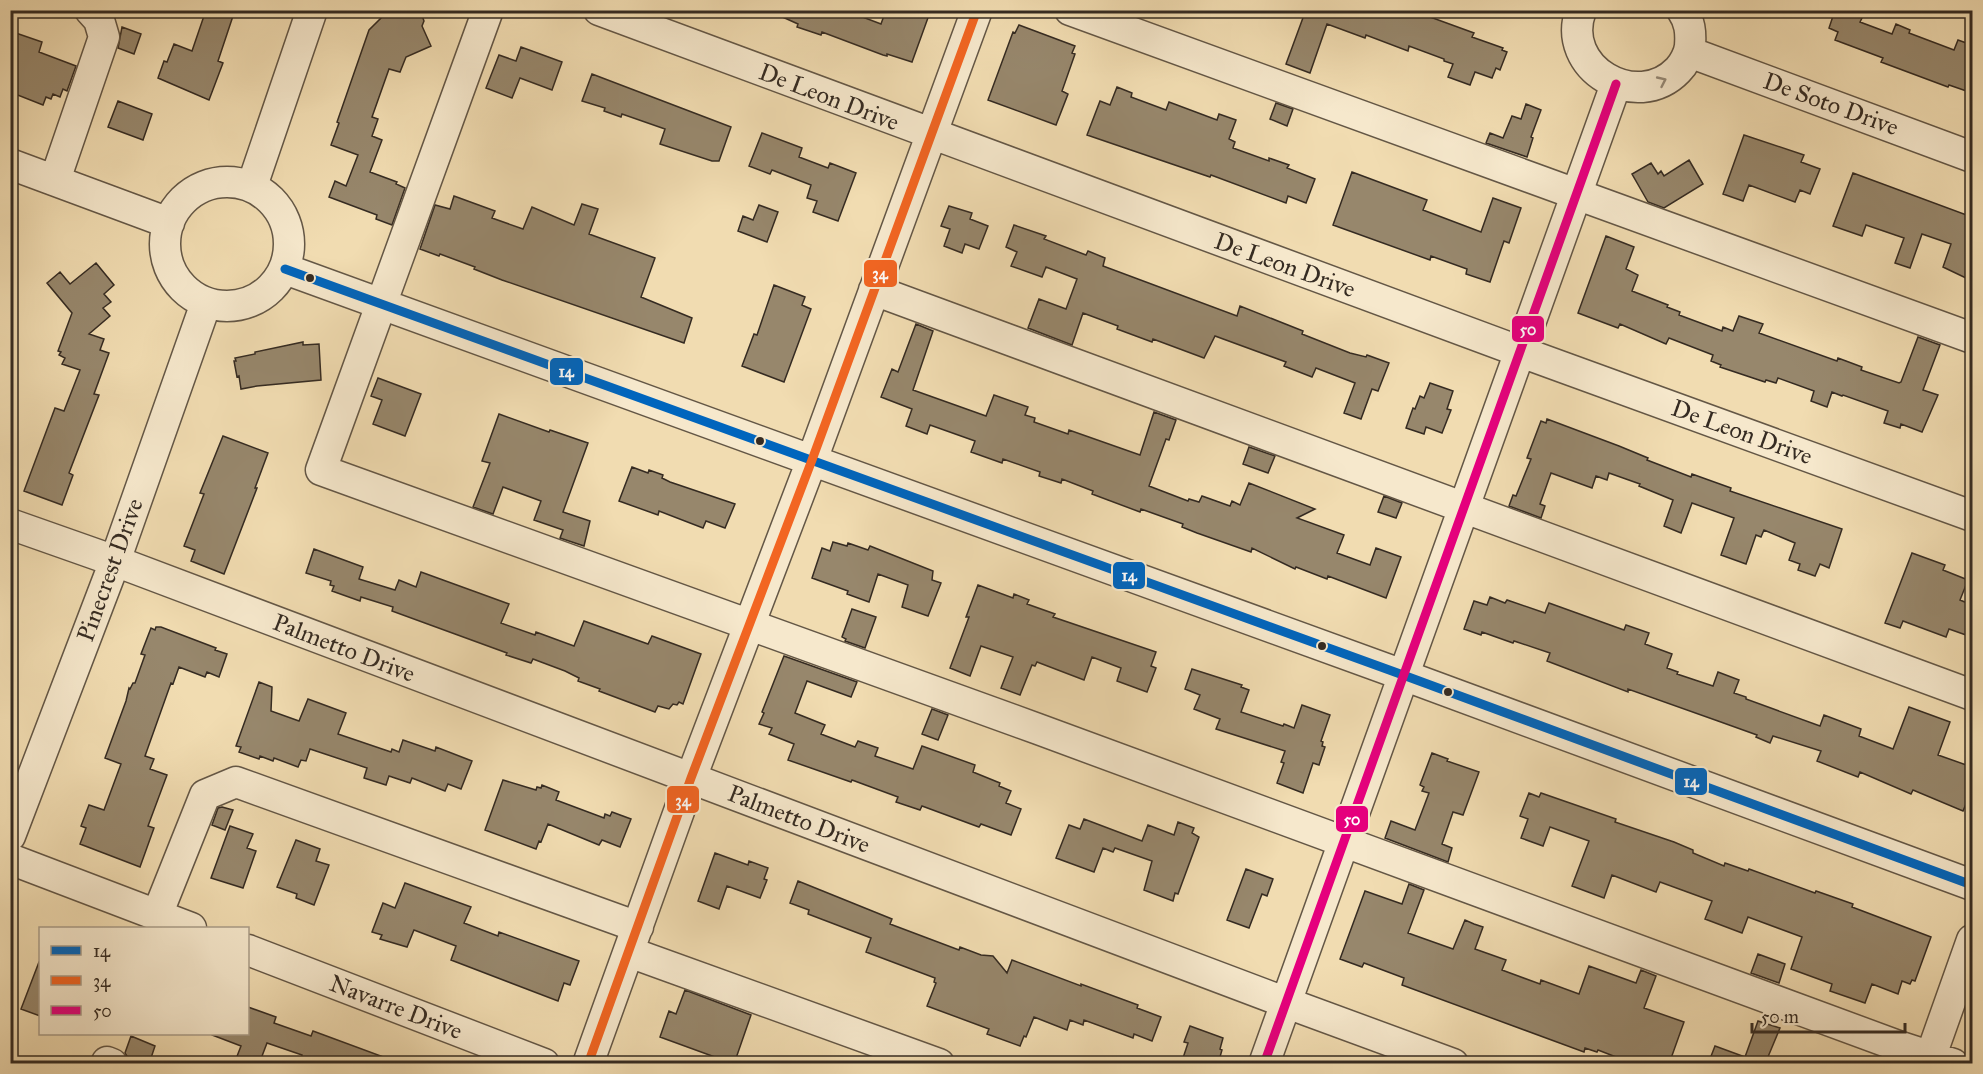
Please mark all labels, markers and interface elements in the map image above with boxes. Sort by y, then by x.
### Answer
street label: De Leon Drive [755,57,903,137]
street label: De Soto Drive [1759,66,1903,142]
one-way arrow [1656,76,1667,88]
street label: De Leon Drive [1210,226,1360,304]
line badge: 34 [863,259,898,288]
text: 34 [872,264,889,284]
unlabelled marker [304,272,316,284]
line badge: 50 [1511,315,1545,343]
text: 50 [1520,320,1536,339]
line badge: 14 [549,357,584,386]
text: 14 [558,362,575,382]
street label: De Leon Drive [1667,393,1817,471]
unlabelled marker [754,435,766,447]
street label: Pinecrest Drive [70,494,150,646]
line badge: 14 [1112,561,1146,590]
text: 14 [1121,566,1138,586]
street label: Palmetto Drive [269,607,419,689]
unlabelled marker [1316,640,1328,652]
unlabelled marker [1442,686,1454,698]
line badge: 14 [1674,767,1708,796]
text: 14 [1683,772,1700,792]
street label: Palmetto Drive [724,778,874,860]
line badge: 34 [666,785,700,814]
text: 34 [675,791,692,811]
line badge: 50 [1335,805,1369,833]
text: 50 [1344,810,1360,829]
legend [39,927,249,1035]
text: 14 [93,940,111,962]
street label: Navarre Drive [325,968,467,1046]
text: 34 [93,970,111,992]
scale bar [1752,996,1905,1034]
text: 50 [93,1000,112,1022]
text: 50 m [1761,1006,1799,1028]

